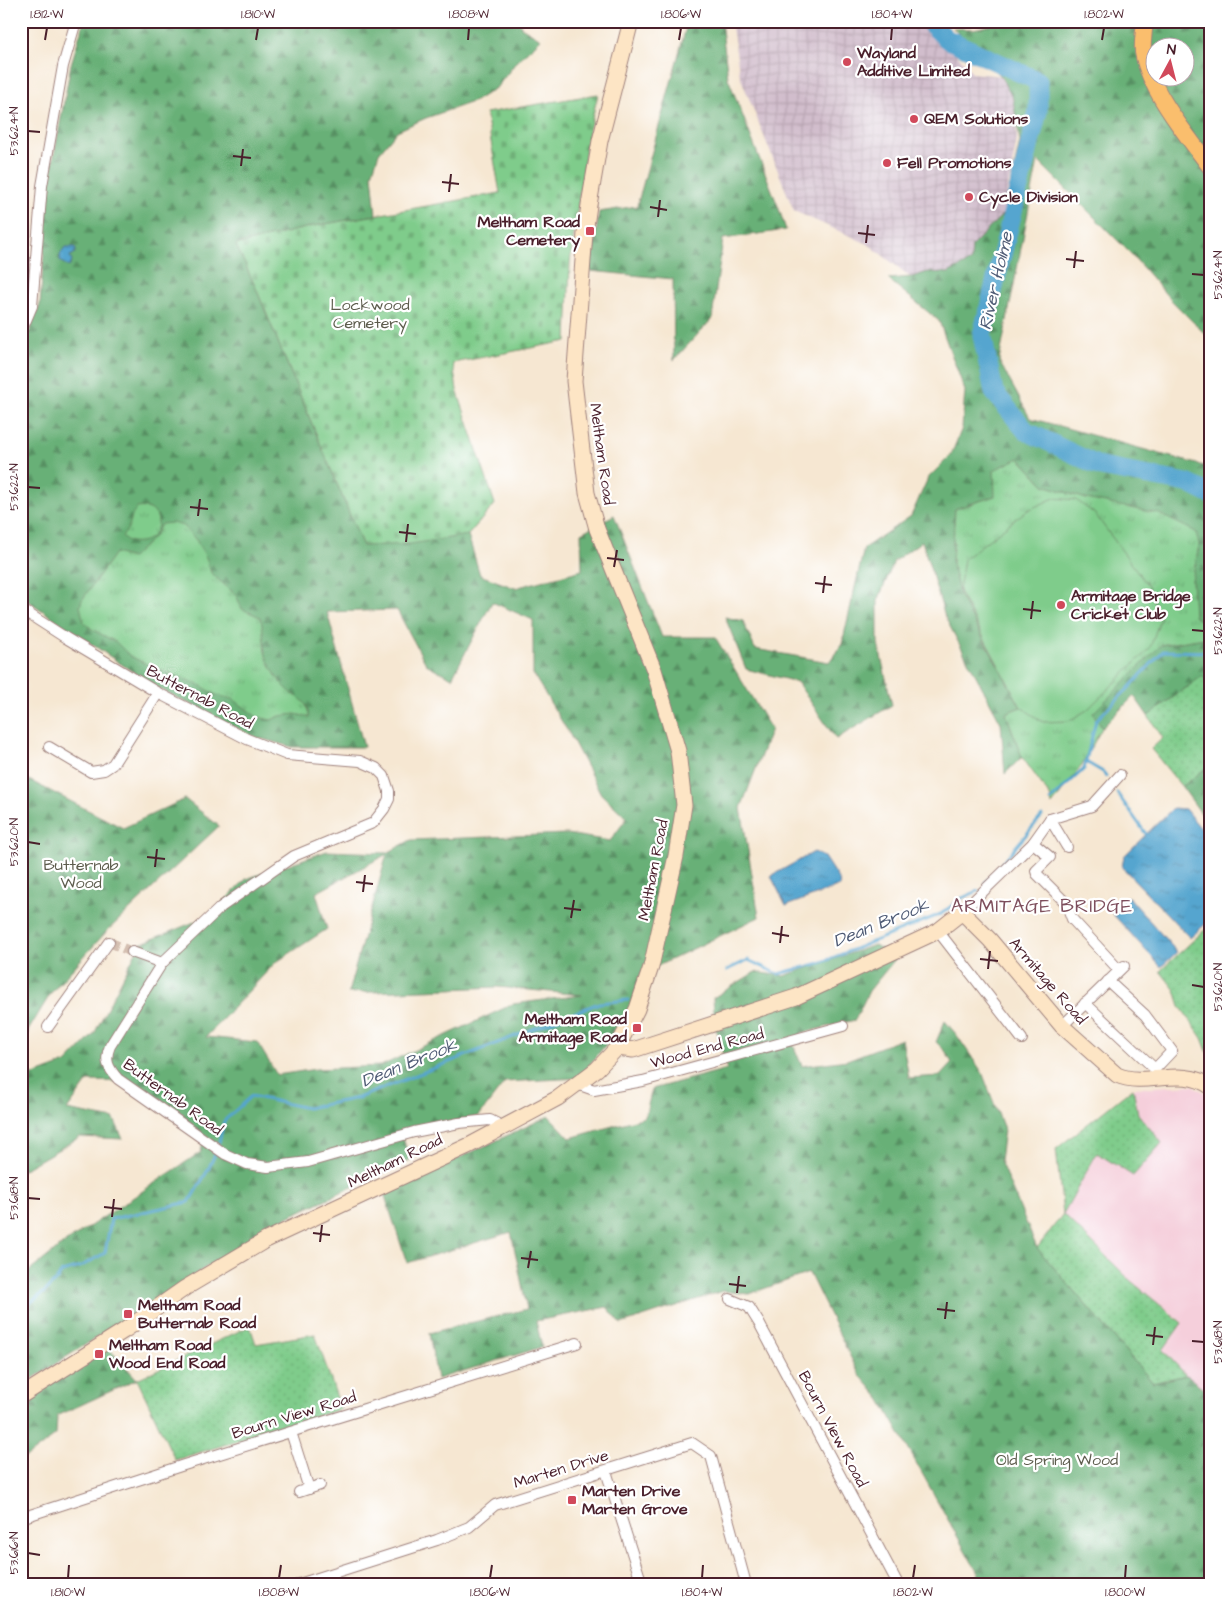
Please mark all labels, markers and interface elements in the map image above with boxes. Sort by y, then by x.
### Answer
text: 1.812°W [30,6,64,23]
text: 1.810°W [241,6,276,23]
text: 1.808°W [449,6,490,23]
text: 1.806°W [661,6,702,23]
text: 1.804°W [872,6,913,23]
text: 1.802°W [1084,6,1124,23]
north arrow [1144,38,1194,88]
text: N [1166,40,1177,61]
place label: Wayland Additive Limited [856,42,971,82]
marker: Wayland Additive Limited [841,56,853,68]
text: 53.624°N [6,106,23,156]
place label: QEM Solutions [924,108,1028,130]
marker: QEM Solutions [908,113,920,125]
place label: Fell Promotions [897,152,1012,174]
marker: Fell Promotions [881,157,893,169]
place label: Cycle Division [979,186,1078,209]
marker: Cycle Division [963,191,975,203]
place label: Meltham Road Cemetery [477,211,581,252]
marker: Meltham Road Cemetery [584,225,596,237]
water label: River Holme [973,229,1020,332]
text: 53.624°N [1210,250,1227,300]
park label: Lockwood Cemetery [330,294,410,335]
street label: Meltham Road [584,402,620,506]
text: 53.622°N [6,463,23,511]
place label: Armitage Bridge Cricket Club [1071,585,1191,625]
marker: Armitage Bridge Cricket Club [1055,599,1067,611]
text: 53.622°N [1210,607,1227,655]
street label: Butternab Road [143,660,257,734]
text: 53.620°N [6,817,23,866]
street label: Meltham Road [632,818,674,922]
park label: Butternab Wood [43,854,119,894]
water label: Dean Brook [830,892,933,953]
district label: ARMITAGE BRIDGE [951,893,1133,920]
street label: Armitage Road [1003,933,1092,1030]
text: 53.620°N [1210,962,1227,1011]
place label: Meltham Road Armitage Road [518,1008,628,1050]
marker: Meltham Road Armitage Road [631,1022,643,1034]
street label: Wood End Road [648,1022,766,1074]
water label: Dean Brook [358,1032,461,1093]
street label: Butternab Road [119,1053,227,1141]
street label: Meltham Road [344,1129,446,1193]
text: 53.618°N [6,1176,23,1220]
place label: Meltham Road Butternab Road [138,1294,257,1334]
marker: Meltham Road Butternab Road [122,1308,134,1320]
text: 53.618°N [1210,1320,1227,1364]
place label: Meltham Road Wood End Road [108,1334,226,1374]
marker: Meltham Road Wood End Road [93,1348,105,1360]
street label: Bourn View Road [793,1367,873,1491]
street label: Bourn View Road [229,1386,359,1444]
street label: Marten Drive [511,1444,612,1494]
park label: Old Spring Wood [996,1449,1118,1472]
place label: Marten Drive Marten Grove [582,1480,688,1520]
marker: Marten Drive Marten Grove [566,1494,578,1506]
text: 53.616°N [6,1531,23,1575]
text: 1.810°W [51,1584,86,1601]
text: 1.808°W [259,1584,300,1601]
text: 1.806°W [470,1584,511,1601]
text: 1.804°W [682,1584,723,1601]
text: 1.802°W [893,1584,933,1601]
text: 1.800°W [1105,1584,1146,1601]

